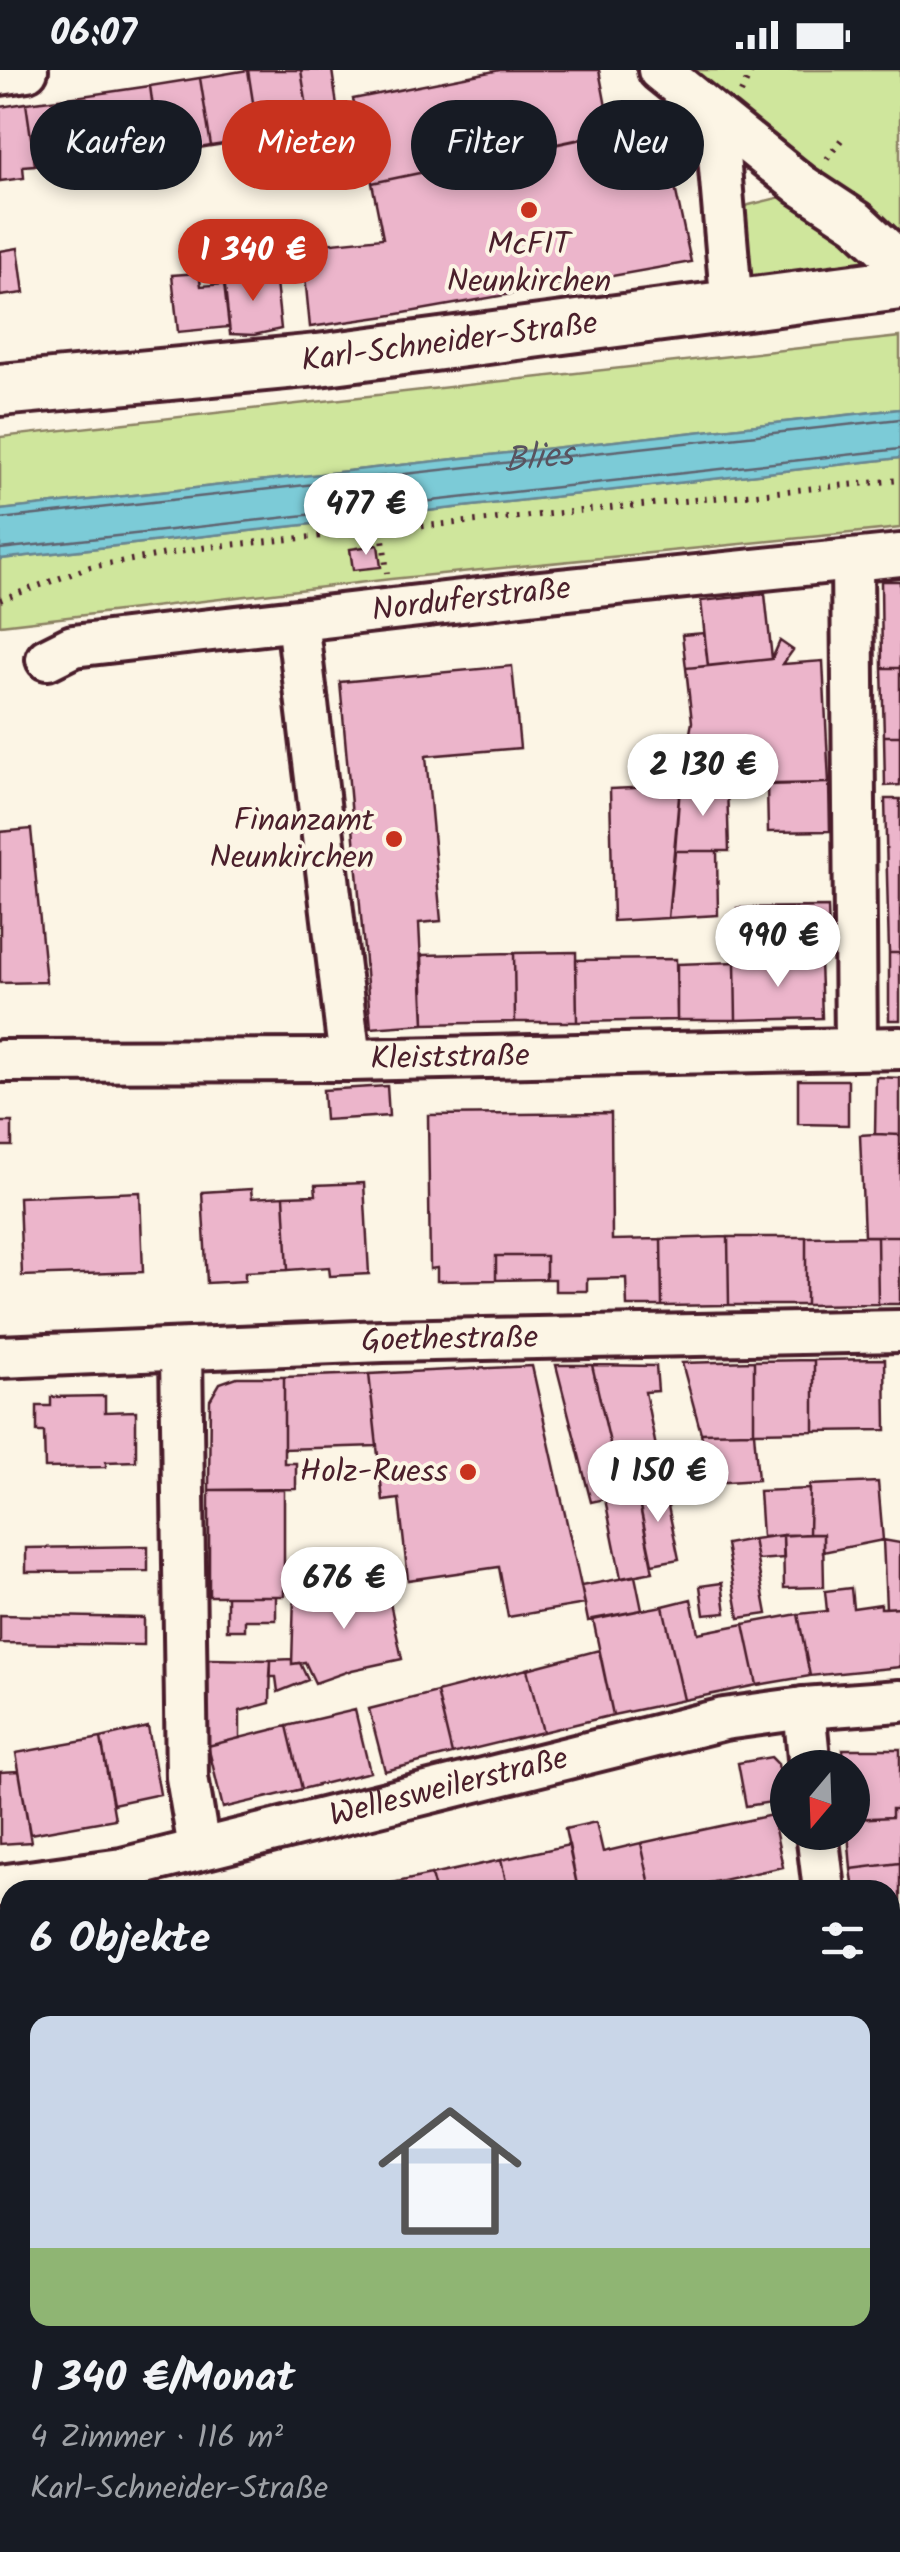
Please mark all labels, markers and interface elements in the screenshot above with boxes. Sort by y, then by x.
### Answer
text: 06:07 [50,5,137,65]
chip: Kaufen [30,100,202,190]
chip: Mieten [222,100,391,190]
chip: Filter [411,100,557,190]
chip: Neu [577,100,704,190]
marker: McFIT Neunkirchen [518,199,540,221]
pin: 1 340 € [161,219,345,304]
place label: McFIT Neunkirchen [447,220,611,308]
text: 1 340 € [200,226,306,277]
street label: Karl-Schneider-Straße [299,298,601,387]
water label: Blies [501,427,581,491]
pin: 477 € [296,473,436,558]
text: 477 € [326,480,406,531]
street label: Norduferstraße [369,563,573,637]
pin: 2 130 € [611,734,795,819]
text: 2 130 € [649,741,757,792]
place label: Finanzamt Neunkirchen [209,796,375,884]
marker: Finanzamt Neunkirchen [383,828,405,850]
pin: 990 € [708,905,848,990]
text: 990 € [737,912,819,963]
street label: Kleiststraße [370,1031,530,1085]
street label: Goethestraße [360,1313,539,1367]
pin: 1 150 € [566,1440,750,1525]
place label: Holz-Ruess [300,1447,448,1498]
text: 1 150 € [610,1447,706,1498]
marker: Holz-Ruess [457,1461,479,1483]
pin: 676 € [274,1547,414,1632]
text: 676 € [303,1554,385,1605]
street label: Wellesweilerstraße [324,1733,574,1842]
north arrow [770,1750,870,1850]
map controls [770,1750,870,1850]
text: 6 Objekte [30,1907,210,1974]
icon: filters [815,1913,870,1968]
icon: home [360,2081,540,2261]
text: 1 340 €/Monat [30,2346,295,2413]
text: 4 Zimmer · 116 m² [30,2413,283,2464]
text: Karl-Schneider-Straße [30,2464,328,2515]

